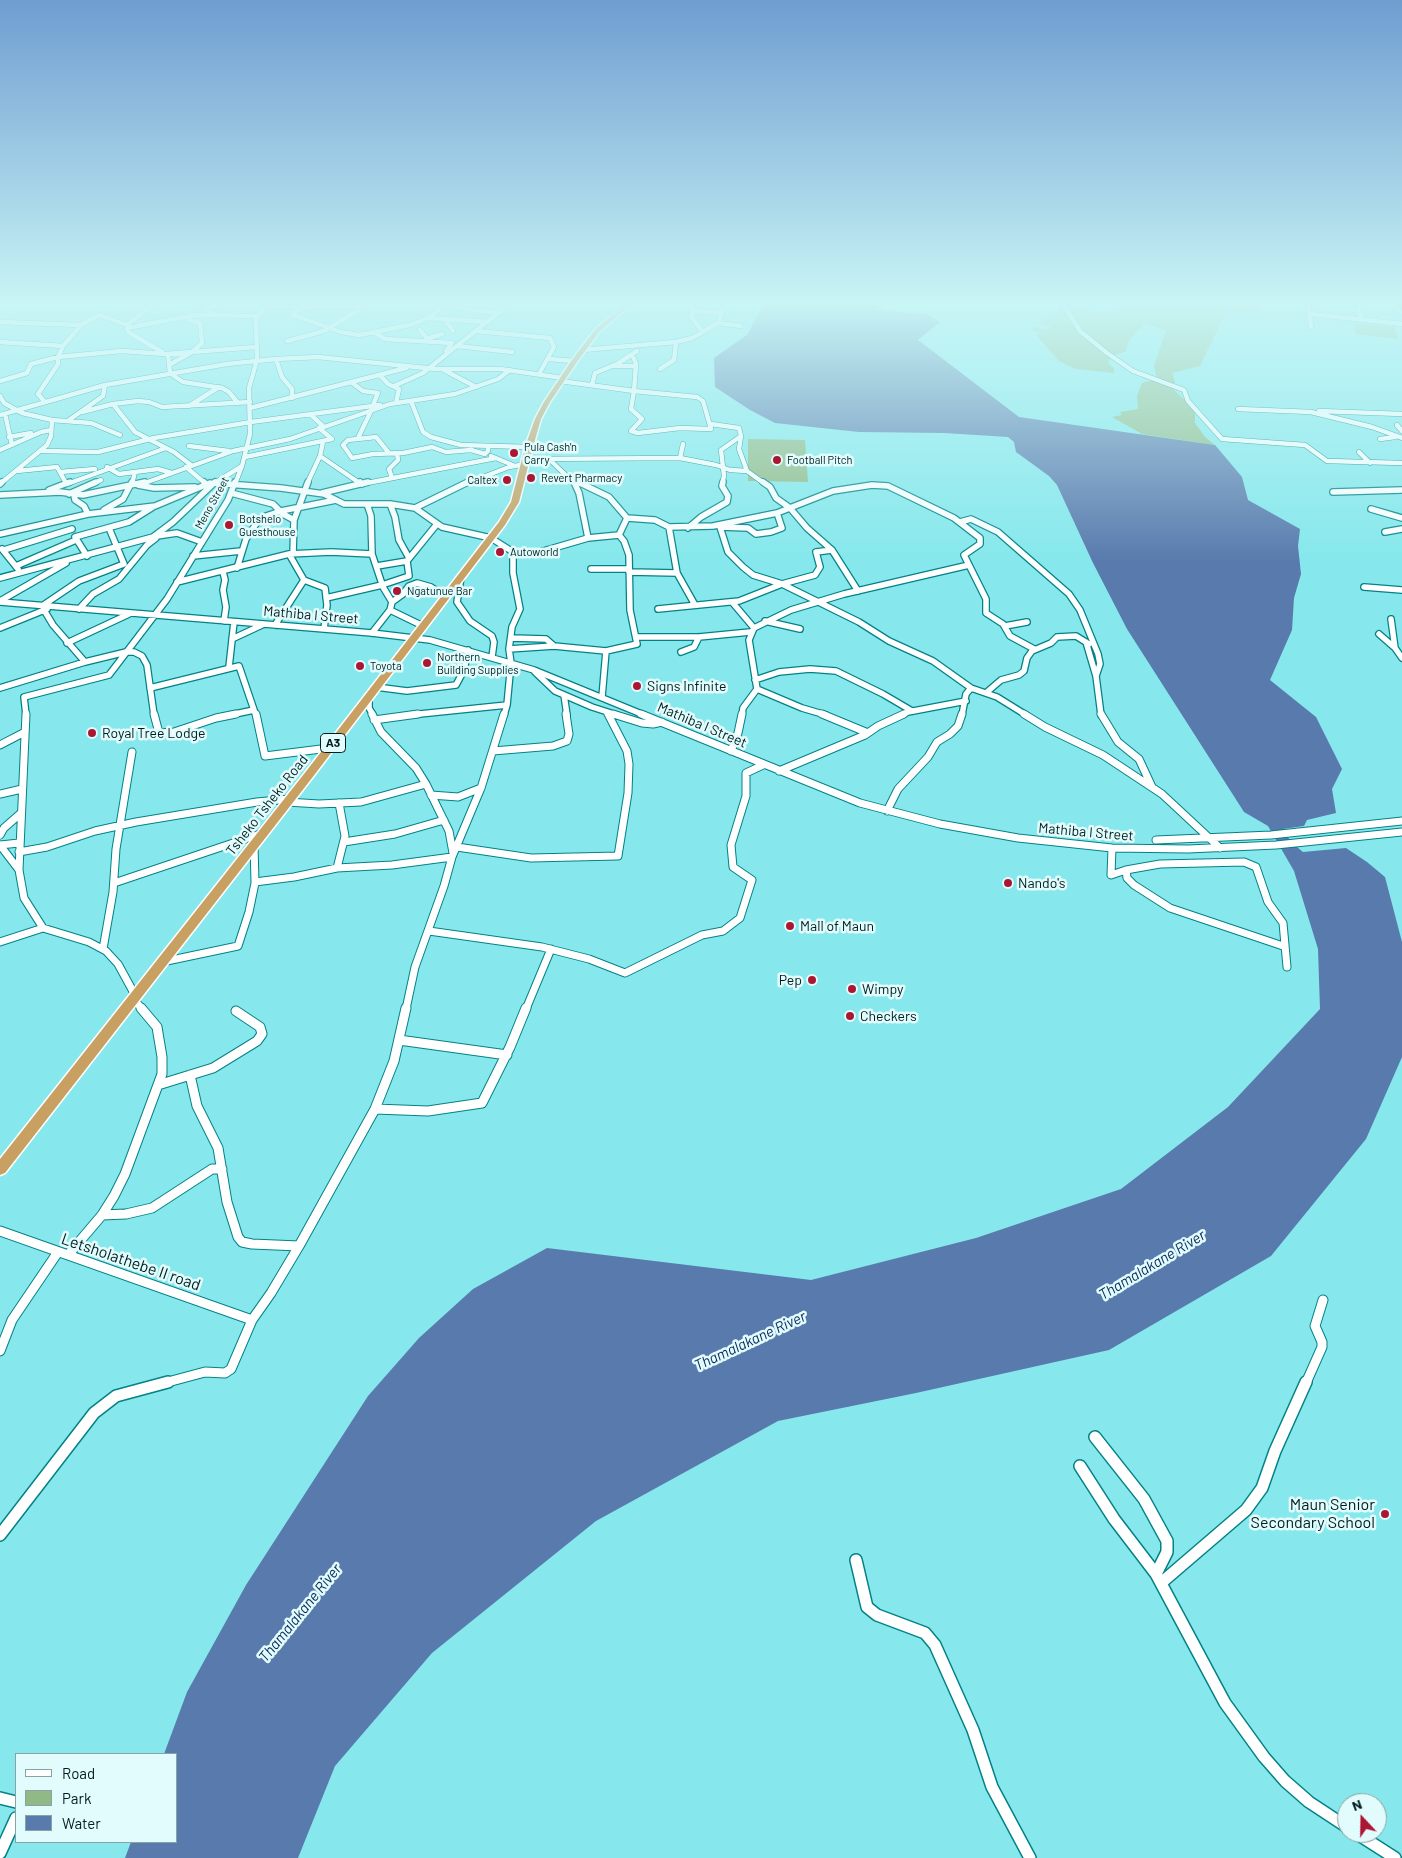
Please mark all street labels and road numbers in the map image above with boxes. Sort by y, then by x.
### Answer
street label: Meno Street [192,475,232,531]
street label: Mathiba I Street [263,602,359,628]
street label: Mathiba I Street [655,699,749,751]
road number: A3 [320,734,346,752]
street label: Tsheko Tsheko Road [222,751,312,859]
street label: Mathiba I Street [1038,819,1134,845]
street label: Letsholathebe II road [59,1229,203,1295]

